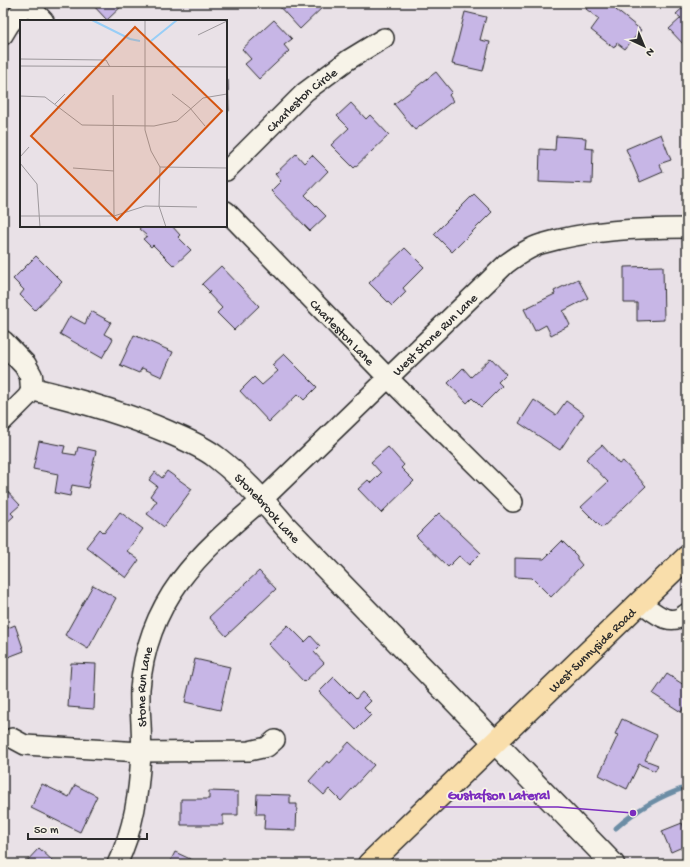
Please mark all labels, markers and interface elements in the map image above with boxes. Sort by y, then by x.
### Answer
inset map [20,20,227,227]
north arrow [624,26,664,66]
text: N [643,45,656,59]
street label: Charleston Circle [264,66,341,136]
street label: West Stone Run Lane [390,291,481,380]
street label: Charleston Lane [306,297,377,370]
street label: Stonebrook Lane [230,471,302,547]
street label: West Sunnyside Road [546,605,641,697]
street label: Stone Run Lane [135,645,157,727]
callout: Gustafson Lateral [440,781,558,807]
text: Gustafson Lateral [448,788,550,805]
scale bar [28,815,147,841]
text: 50 m [34,824,59,838]

